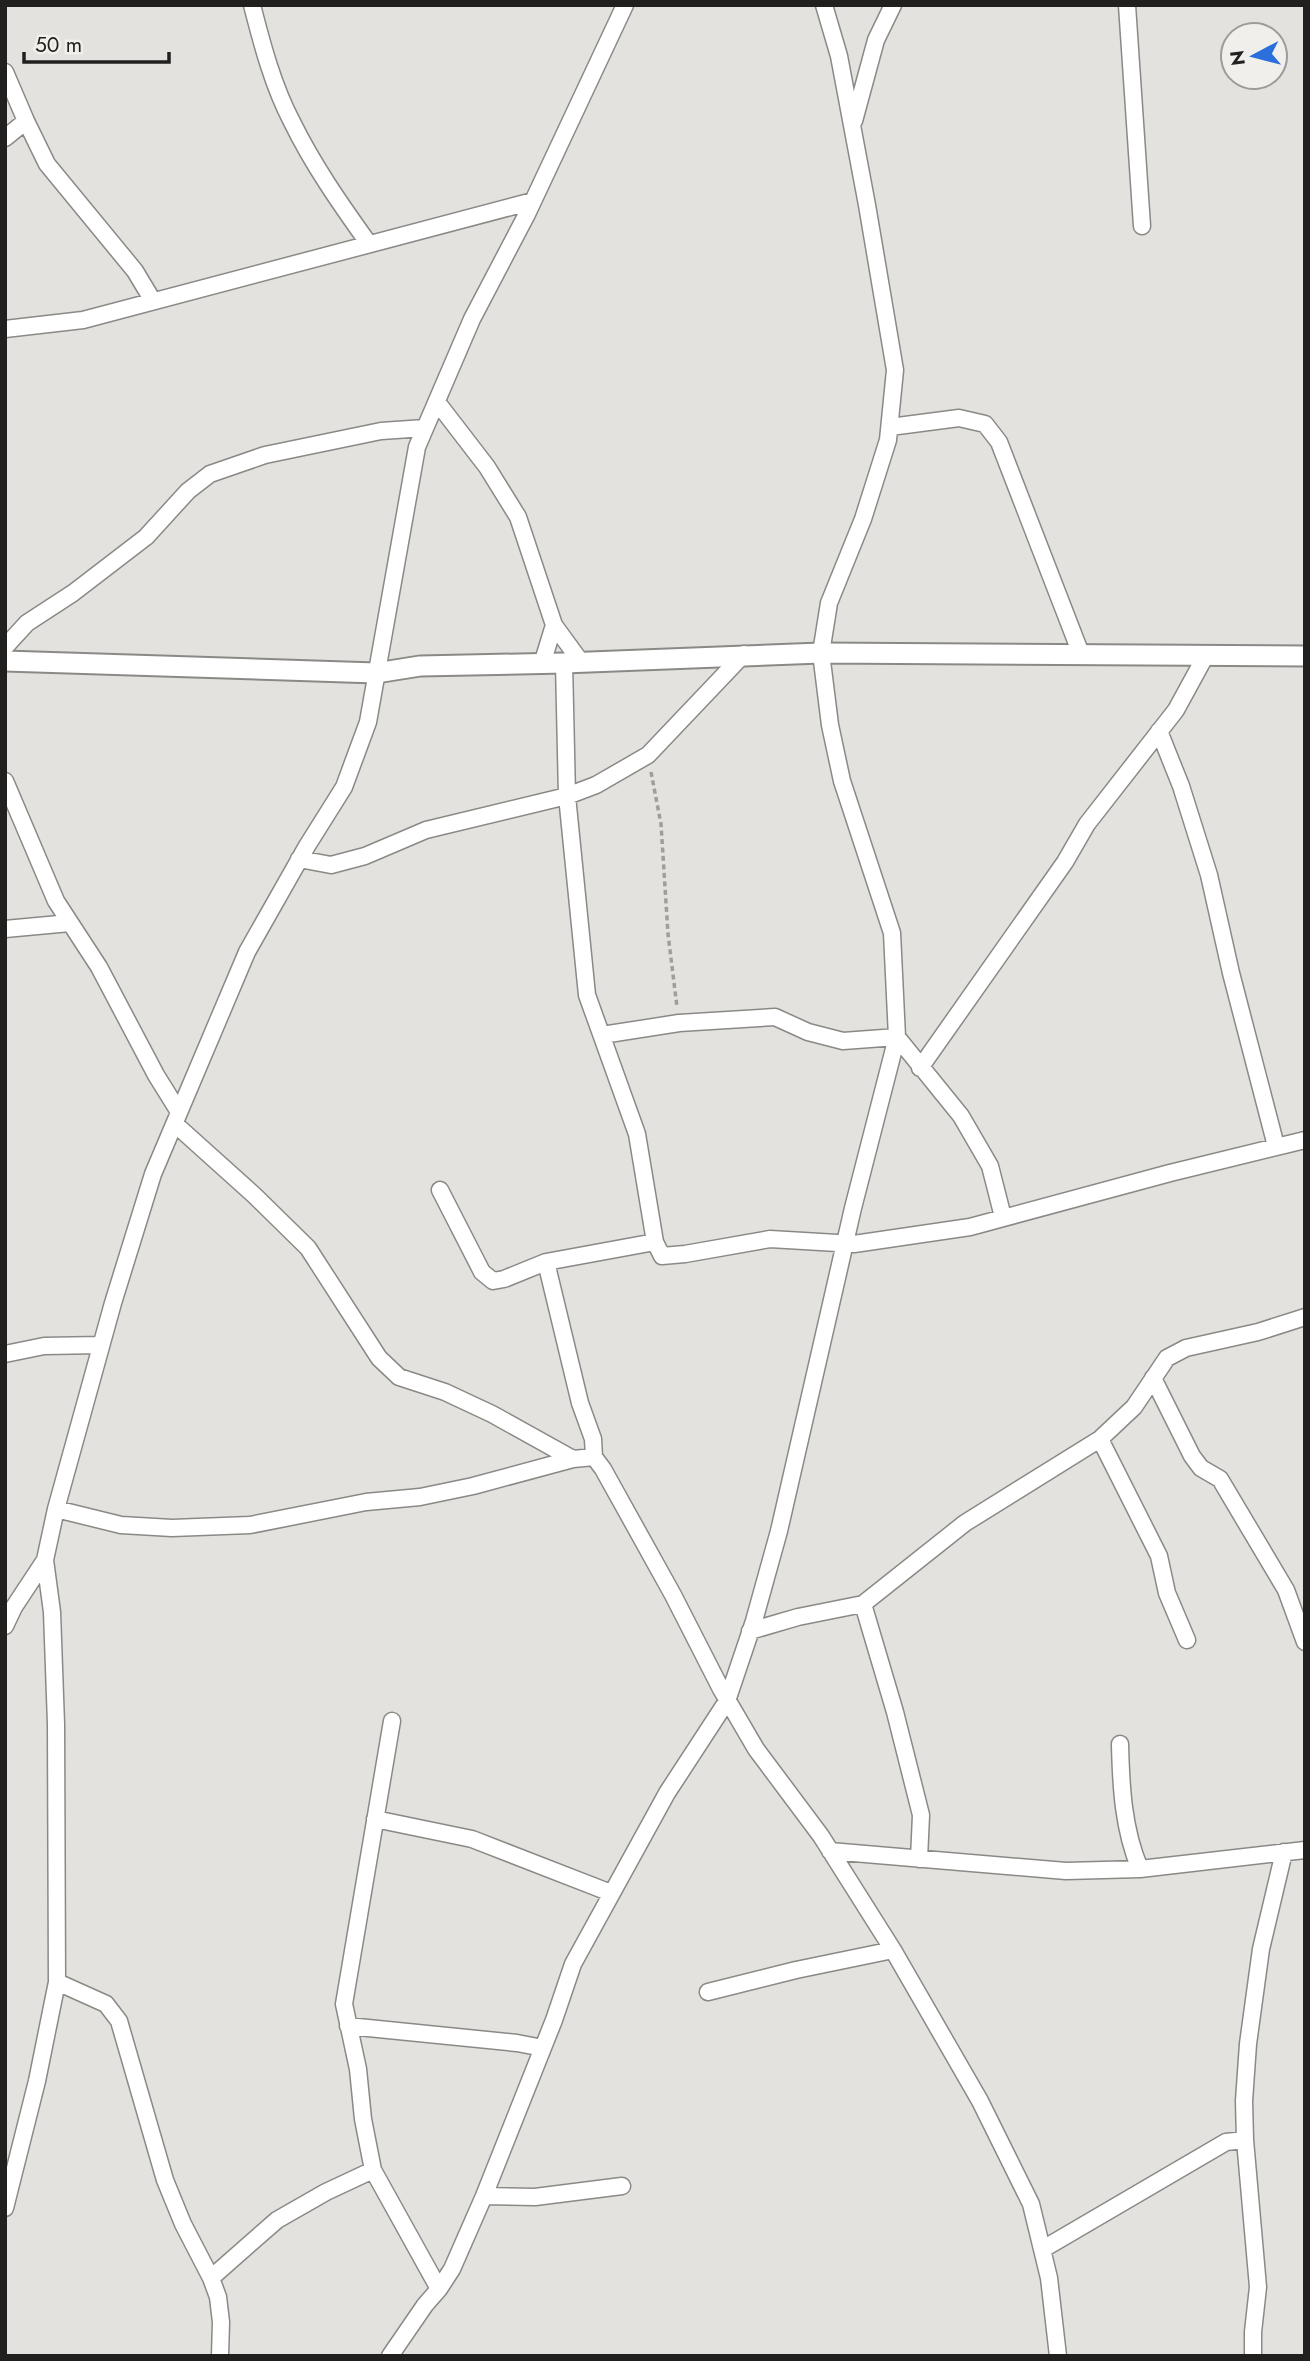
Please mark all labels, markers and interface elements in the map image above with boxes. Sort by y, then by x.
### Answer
scale bar [24,21,170,65]
north arrow [1219,21,1289,91]
text: 50 m [35,30,82,60]
text: N [1223,49,1252,67]

